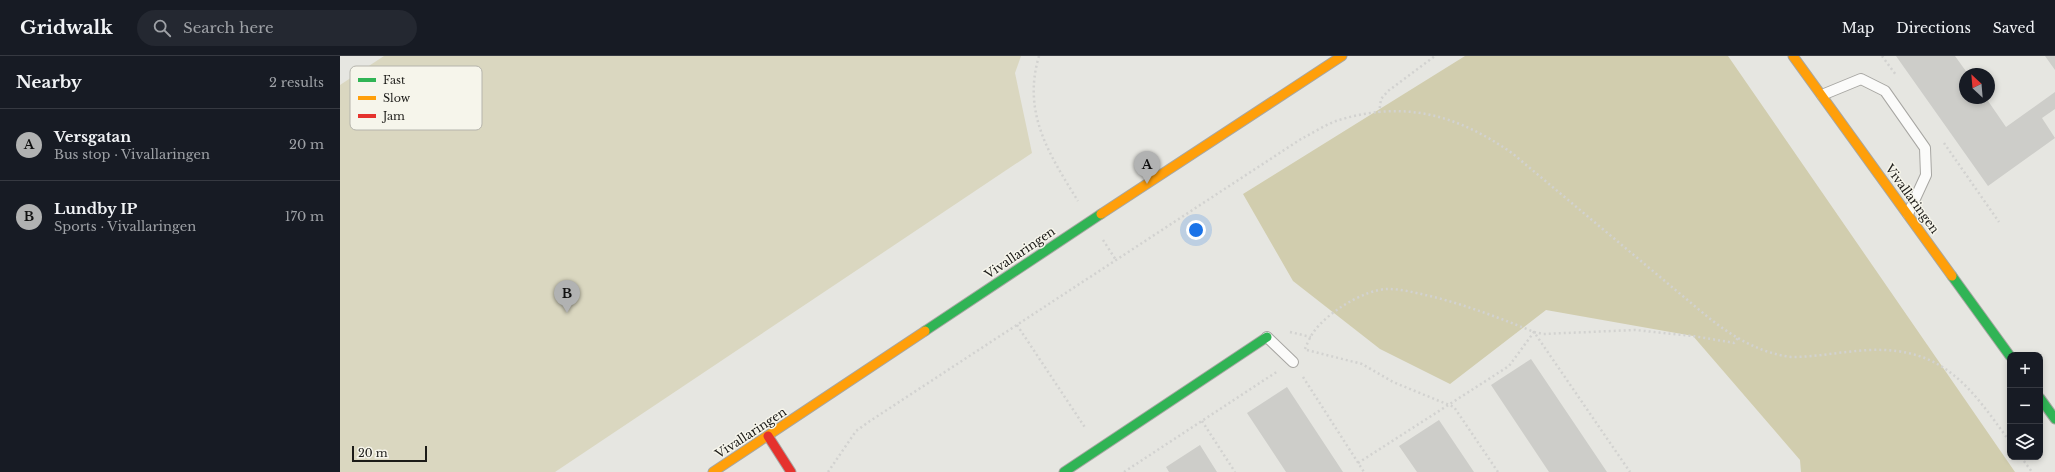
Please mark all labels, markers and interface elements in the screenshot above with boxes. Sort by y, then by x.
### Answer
search box [137,10,417,46]
text: Gridwalk [20,16,113,39]
icon: search [151,17,173,39]
text: Search here [183,18,274,37]
text: Map [1842,19,1874,37]
text: Directions [1896,19,1971,37]
text: Saved [1993,19,2035,37]
legend [350,66,482,130]
north arrow [1959,68,1995,104]
text: Nearby [16,72,82,93]
text: Fast [383,73,406,87]
text: 2 results [269,74,324,91]
text: Slow [383,91,411,105]
text: Jam [381,109,405,123]
text: Versgatan [54,127,131,146]
text: A [24,136,34,153]
text: 20 m [289,136,324,153]
text: Bus stop · Vivallaringen [54,146,210,163]
pin: A [1134,151,1160,184]
street label: Vivallaringen [1882,160,1943,236]
text: Lundby IP [54,199,137,218]
text: B [24,208,34,225]
text: 170 m [285,208,324,225]
text: Sports · Vivallaringen [54,218,196,235]
your location [1186,220,1206,240]
street label: Vivallaringen [981,223,1058,282]
pin: B [554,280,580,313]
map controls [2007,352,2043,460]
button: + [2007,352,2043,388]
button: − [2007,388,2043,424]
street label: Vivallaringen [711,404,789,462]
button: layers [2007,424,2043,460]
scale bar [352,444,427,463]
text: 20 m [358,446,388,460]

